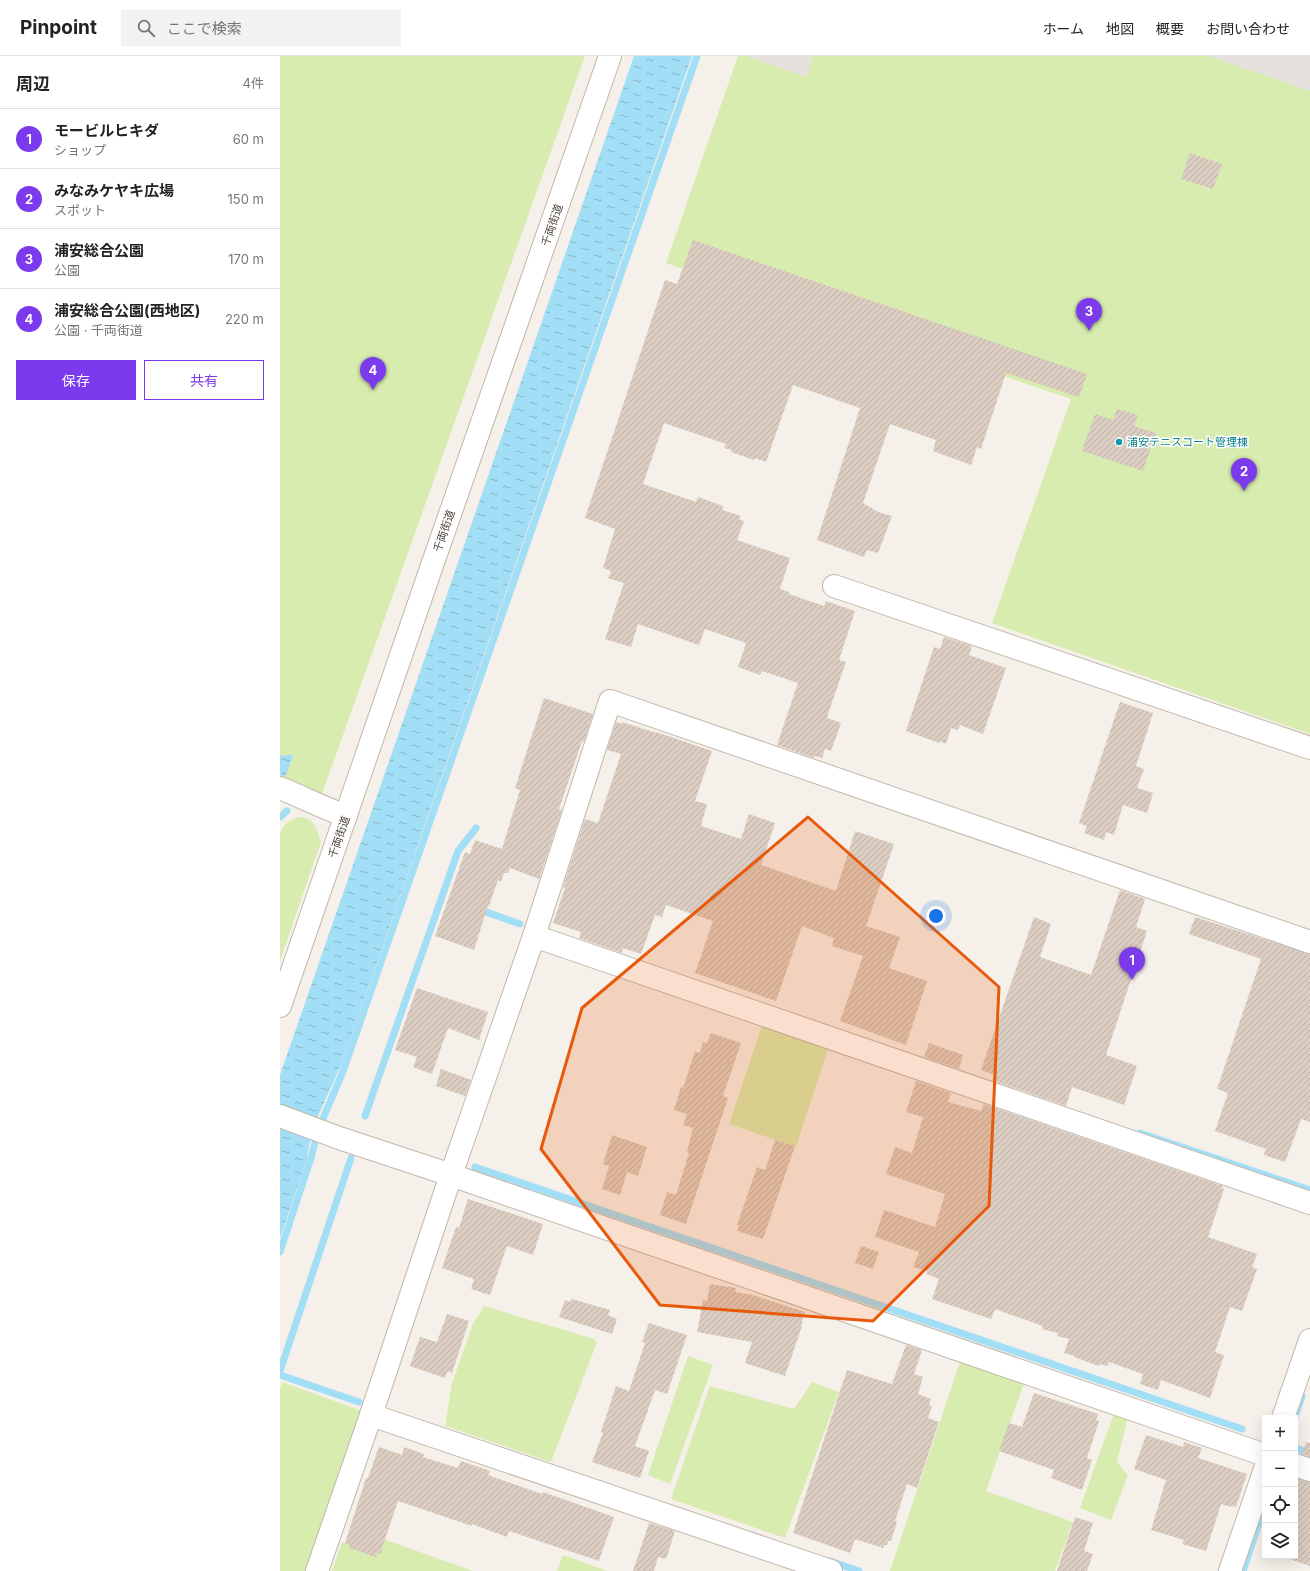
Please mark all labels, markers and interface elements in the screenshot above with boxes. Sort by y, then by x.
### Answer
search box [121,10,401,46]
text: Pinpoint [20,16,97,39]
icon: search [135,17,157,39]
text: ここで検索 [167,19,242,38]
text: ホーム [1042,20,1084,37]
text: 地図 [1106,20,1134,37]
text: 概要 [1156,20,1184,37]
text: お問い合わせ [1206,20,1290,37]
text: 周辺 [16,74,50,94]
text: 4件 [243,75,264,91]
text: モービルヒキダ [54,121,159,140]
text: 1 [26,131,32,147]
text: 60 m [233,131,264,147]
text: ショップ [54,142,106,158]
text: みなみケヤキ広場 [54,181,174,200]
text: 2 [25,191,33,207]
text: 150 m [228,191,264,207]
text: スポット [54,202,106,218]
street label: 千両街道 [538,202,566,248]
text: 浦安総合公園 [54,241,144,260]
text: 3 [25,251,33,267]
text: 170 m [228,251,264,267]
text: 公園 [54,262,80,278]
pin: 3 [1076,298,1102,331]
text: 浦安総合公園(西地区) [54,301,200,320]
text: 4 [25,311,33,327]
text: 220 m [225,311,264,327]
text: 公園 · 千両街道 [54,322,143,338]
pin: 4 [360,357,386,390]
button: 保存 [16,360,136,400]
button: 共有 [144,360,264,400]
place label: 浦安テニスコート管理棟 [1127,435,1248,449]
marker: 浦安テニスコート管理棟 [1114,437,1124,447]
pin: 2 [1231,458,1257,491]
street label: 千両街道 [430,508,458,554]
street label: 千両街道 [325,814,353,860]
your location [926,906,946,926]
pin: 1 [1119,947,1145,980]
map controls [1262,1415,1298,1559]
button: + [1262,1415,1298,1451]
button: − [1262,1451,1298,1487]
button: locate [1262,1487,1298,1523]
button: layers [1262,1523,1298,1559]

